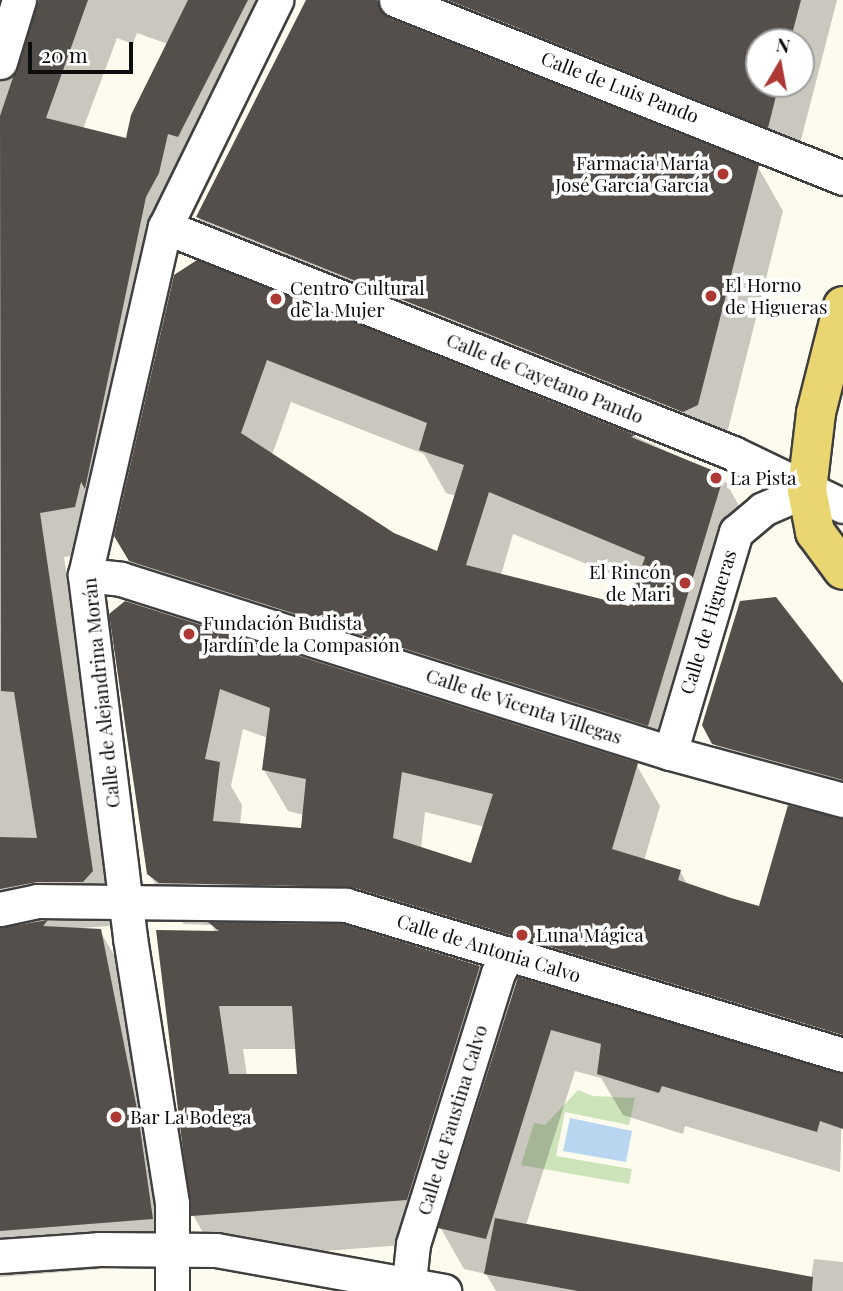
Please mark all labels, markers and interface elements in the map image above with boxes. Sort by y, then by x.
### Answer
scale bar [32,28,136,72]
north arrow [745,28,815,98]
text: N [774,30,792,58]
text: 20 m [41,40,88,68]
street label: Calle de Luis Pando [538,46,702,128]
place label: Farmacia María José García García [555,152,709,196]
marker: Farmacia María José García García [715,166,731,182]
place label: El Horno de Higueras [725,274,827,318]
place label: Centro Cultural de la Mujer [290,277,425,321]
marker: El Horno de Higueras [703,288,719,304]
marker: Centro Cultural de la Mujer [268,291,284,307]
street label: Calle de Cayetano Pando [443,328,647,428]
place label: La Pista [730,467,797,489]
marker: La Pista [708,470,724,486]
street label: Calle de Higueras [675,547,741,697]
place label: El Rincón de Mari [589,561,671,605]
marker: El Rincón de Mari [677,575,693,591]
street label: Calle de Alejandrina Morán [78,576,124,810]
place label: Fundación Budista Jardín de la Compasión [203,612,401,656]
marker: Fundación Budista Jardín de la Compasión [181,626,197,642]
street label: Calle de Vicenta Villegas [422,663,626,749]
street label: Calle de Antonia Calvo [394,909,584,987]
place label: Luna Mágica [536,924,644,946]
marker: Luna Mágica [514,927,530,943]
street label: Calle de Faustina Calvo [412,1022,492,1218]
place label: Bar La Bodega [130,1106,252,1128]
marker: Bar La Bodega [108,1109,124,1125]

